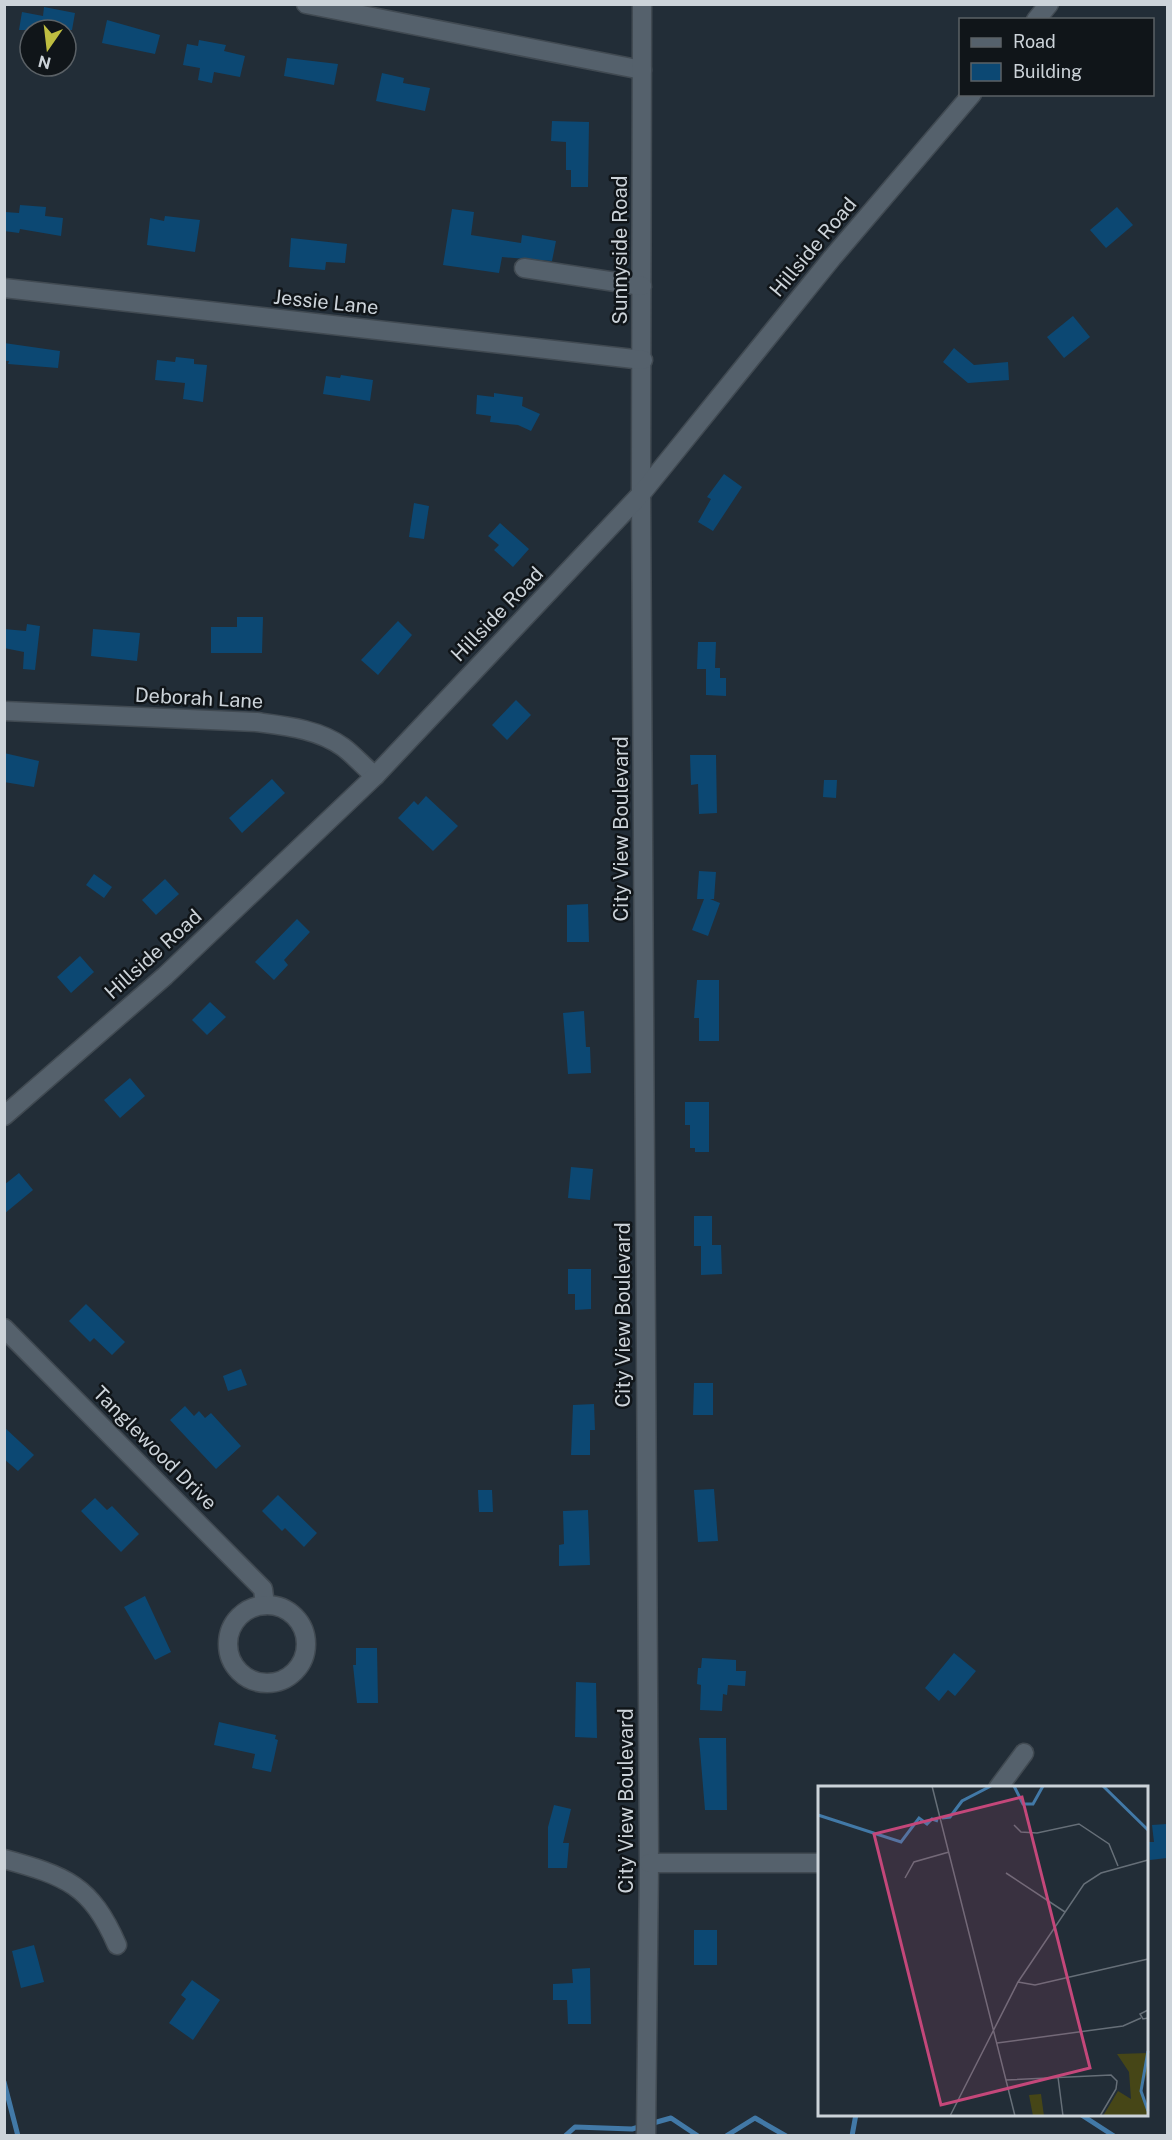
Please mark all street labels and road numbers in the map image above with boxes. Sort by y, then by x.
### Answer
street label: Sunnyside Road [608,176,632,324]
street label: Hillside Road [764,192,862,302]
street label: Jessie Lane [272,285,380,319]
street label: Hillside Road [446,562,548,666]
street label: Deborah Lane [134,683,264,713]
street label: City View Boulevard [609,736,633,922]
street label: Hillside Road [100,904,206,1004]
street label: City View Boulevard [611,1222,635,1408]
street label: Tanglewood Drive [88,1381,222,1515]
street label: City View Boulevard [614,1708,638,1894]

